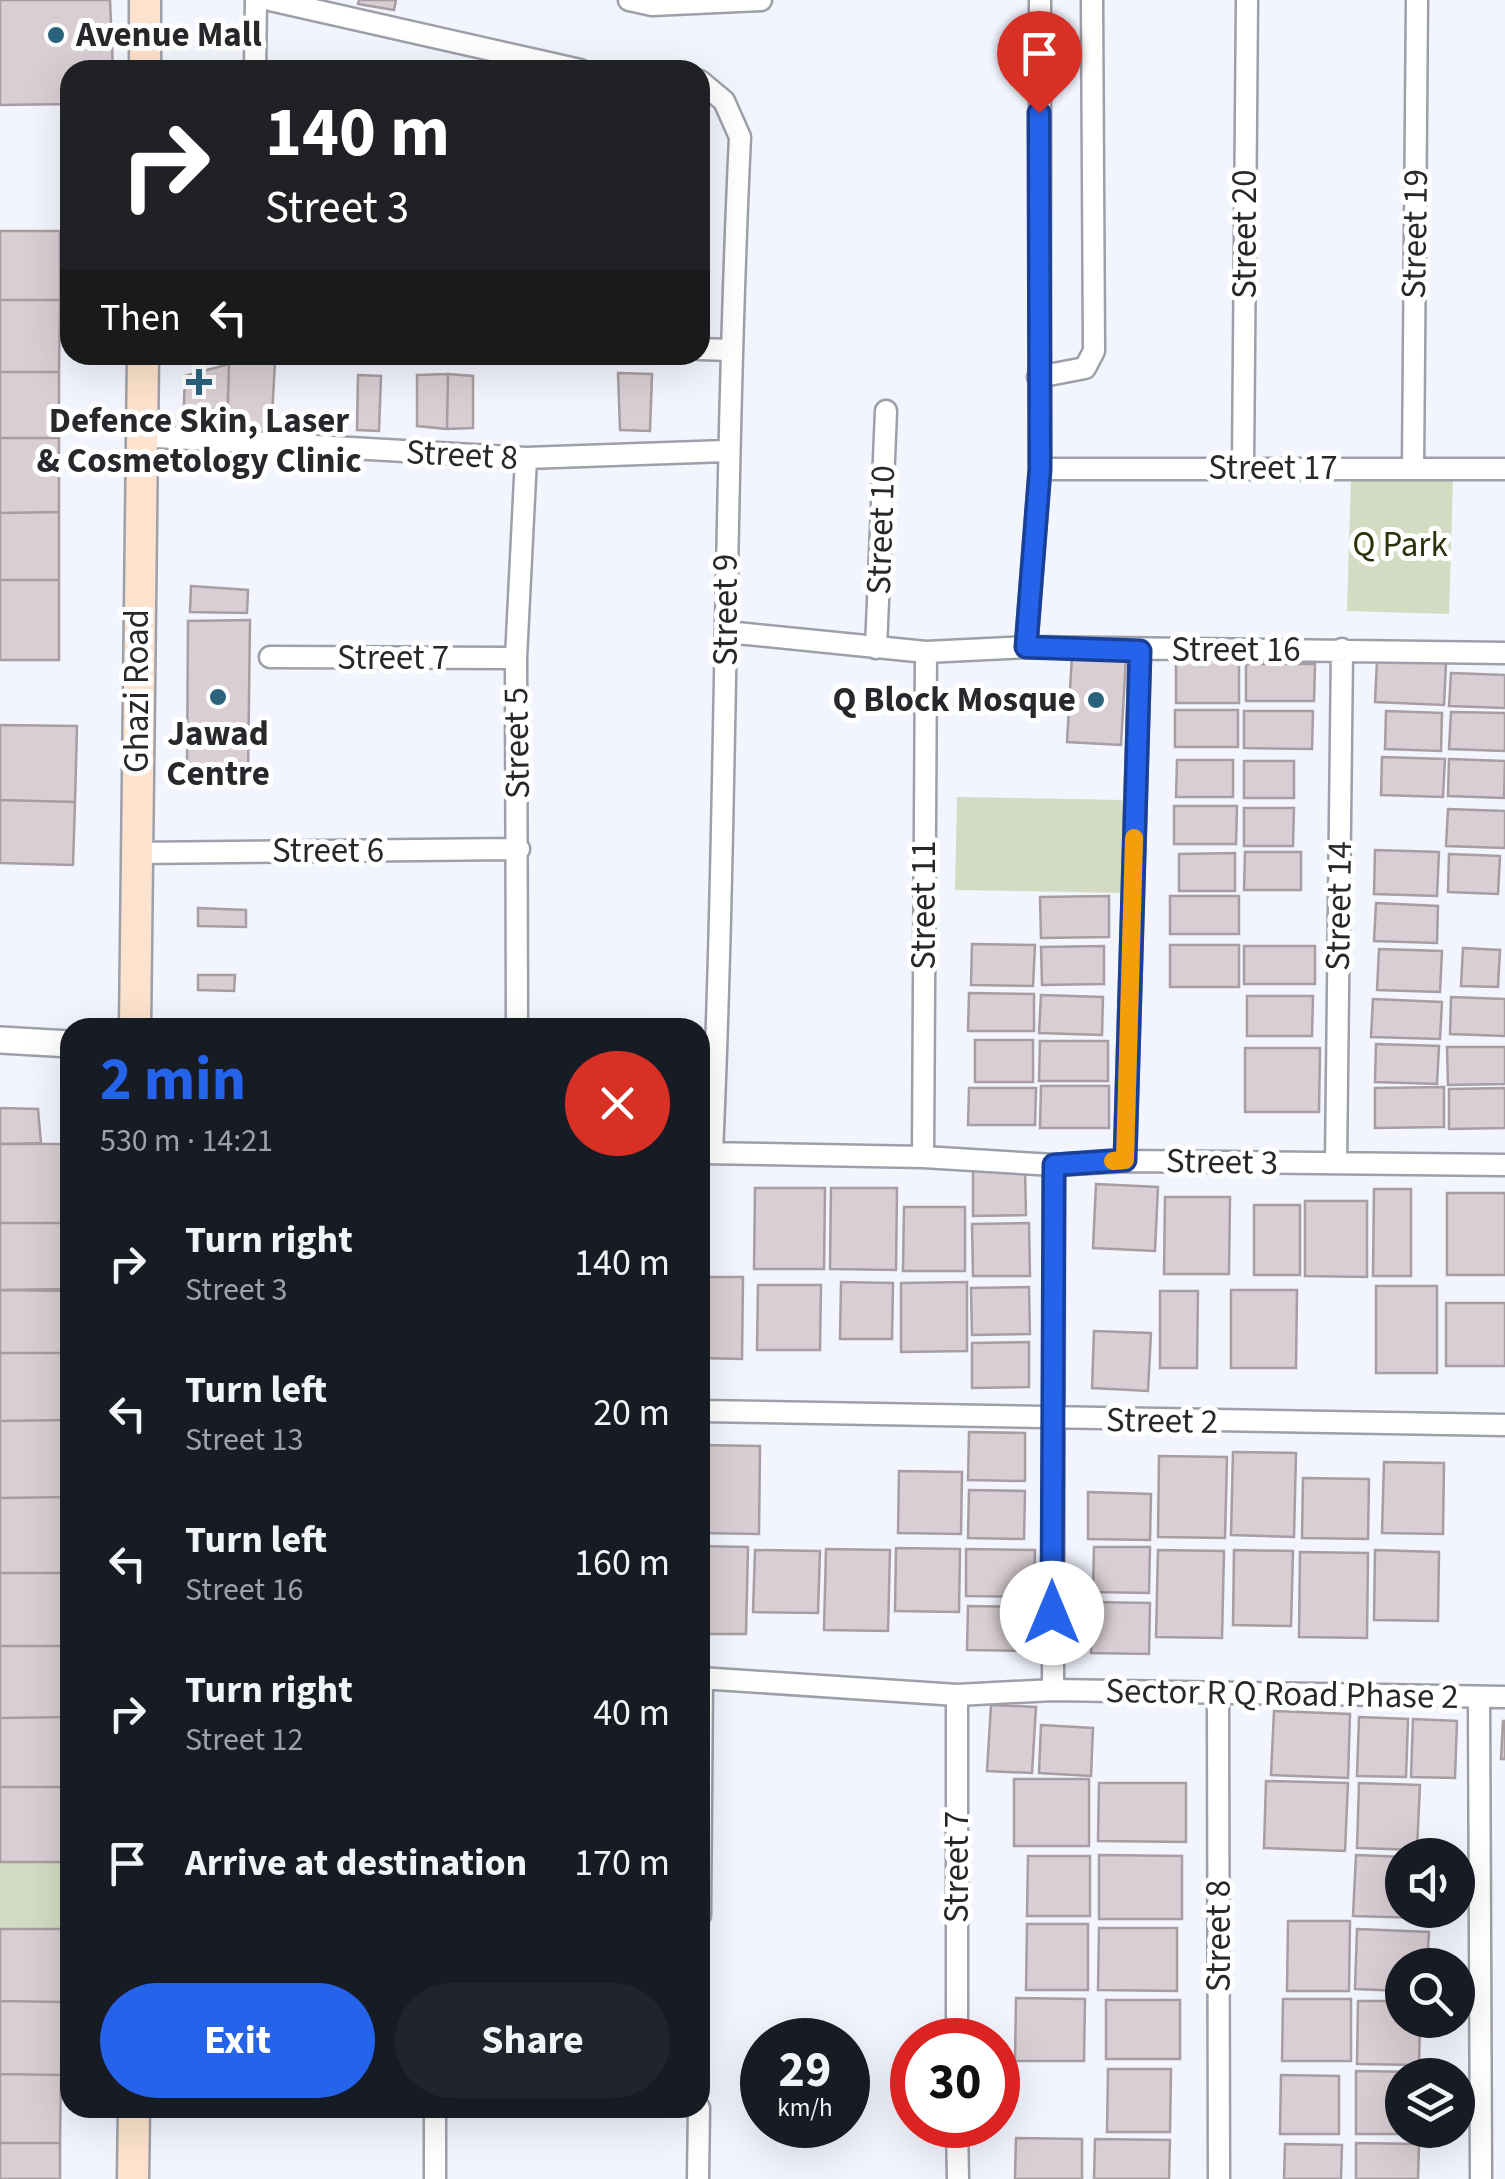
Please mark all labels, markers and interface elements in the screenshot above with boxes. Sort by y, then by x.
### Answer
place label: Avenue Mall [75,10,262,60]
pin [997,11,1082,114]
marker: Avenue Mall [45,24,67,46]
icon: arrive [1012,26,1067,81]
text: 140 m [265,83,450,183]
icon: right [100,100,230,230]
street label: Street 20 [1220,169,1270,299]
street label: Street 19 [1389,169,1441,299]
text: Street 3 [265,176,409,240]
icon: left [201,290,256,345]
text: Then [100,291,181,345]
marker: Defence Skin, Laser & Cosmetology Clinic [186,369,212,395]
place label: Defence Skin, Laser & Cosmetology Clinic [36,396,362,486]
street label: Street 8 [405,427,519,483]
street label: Street 17 [1208,443,1338,493]
street label: Street 10 [854,464,908,596]
park label: Q Park [1352,520,1449,570]
street label: Street 9 [701,554,751,666]
street label: Ghazi Road [112,609,162,773]
street label: Street 16 [1171,625,1301,675]
street label: Street 7 [337,633,449,683]
place label: Q Block Mosque [832,675,1076,725]
marker: Jawad Centre [207,686,229,708]
street label: Street 5 [491,687,543,799]
marker: Q Block Mosque [1085,689,1107,711]
place label: Jawad Centre [166,709,270,799]
street label: Street 6 [272,826,384,876]
street label: Street 11 [899,840,949,970]
street label: Street 14 [1313,841,1365,971]
text: 2 min [100,1038,246,1123]
button: close [565,1051,670,1156]
text: 530 m · 14:21 [100,1118,273,1164]
street label: Street 3 [1166,1136,1278,1188]
text: Turn right [185,1213,353,1267]
icon: right [100,1236,155,1291]
text: 140 m [574,1236,670,1290]
text: Street 3 [185,1267,287,1313]
text: Turn left [185,1363,327,1417]
icon: left [100,1386,155,1441]
text: 20 m [593,1386,670,1440]
street label: Street 2 [1106,1395,1218,1447]
text: Street 13 [185,1417,303,1463]
text: Turn left [185,1513,327,1567]
icon: left [100,1536,155,1591]
text: 160 m [574,1536,670,1590]
position arrow [1000,1561,1104,1665]
text: Street 16 [185,1567,303,1613]
text: Turn right [185,1663,353,1717]
street label: Sector R Q Road Phase 2 [1105,1666,1459,1722]
icon: right [100,1686,155,1741]
text: 40 m [593,1686,670,1740]
text: Street 12 [185,1717,303,1763]
street label: Street 7 [932,1811,982,1923]
icon: arrive [100,1836,155,1891]
text: Arrive at destination [185,1836,527,1890]
text: 170 m [574,1836,670,1890]
map controls [1385,1838,1475,2148]
button: sound [1385,1838,1475,1928]
street label: Street 8 [1194,1880,1244,1992]
button: search [1385,1948,1475,2038]
button: Exit [100,1983,375,2098]
button: Share [395,1983,670,2098]
speed limit sign: 30 [890,2018,1020,2148]
text: 29 [779,2035,831,2106]
button: layers [1385,2058,1475,2148]
text: km/h [777,2090,833,2126]

